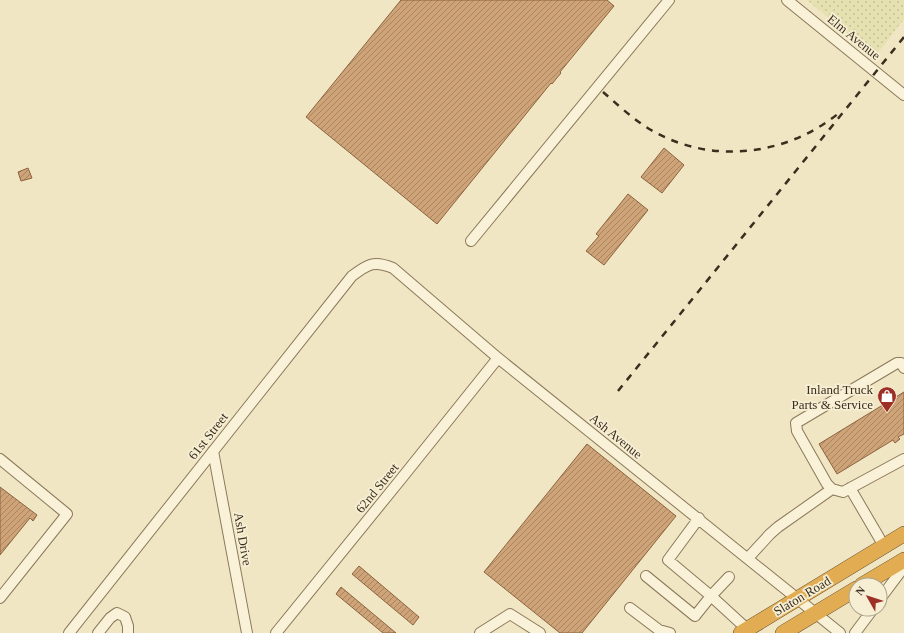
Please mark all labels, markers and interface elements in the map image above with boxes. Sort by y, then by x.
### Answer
street label: Elm Avenue [825,11,884,63]
place label: Inland Truck Parts & Service [791,382,873,412]
shop icon: Inland Truck Parts & Service [876,385,898,413]
street label: 61st Street [185,409,231,462]
street label: Ash Avenue [587,410,645,462]
street label: 62nd Street [352,460,402,516]
street label: Ash Drive [231,511,255,567]
street label: Slaton Road [771,573,834,619]
north arrow [848,577,888,617]
text: N [853,584,867,598]

